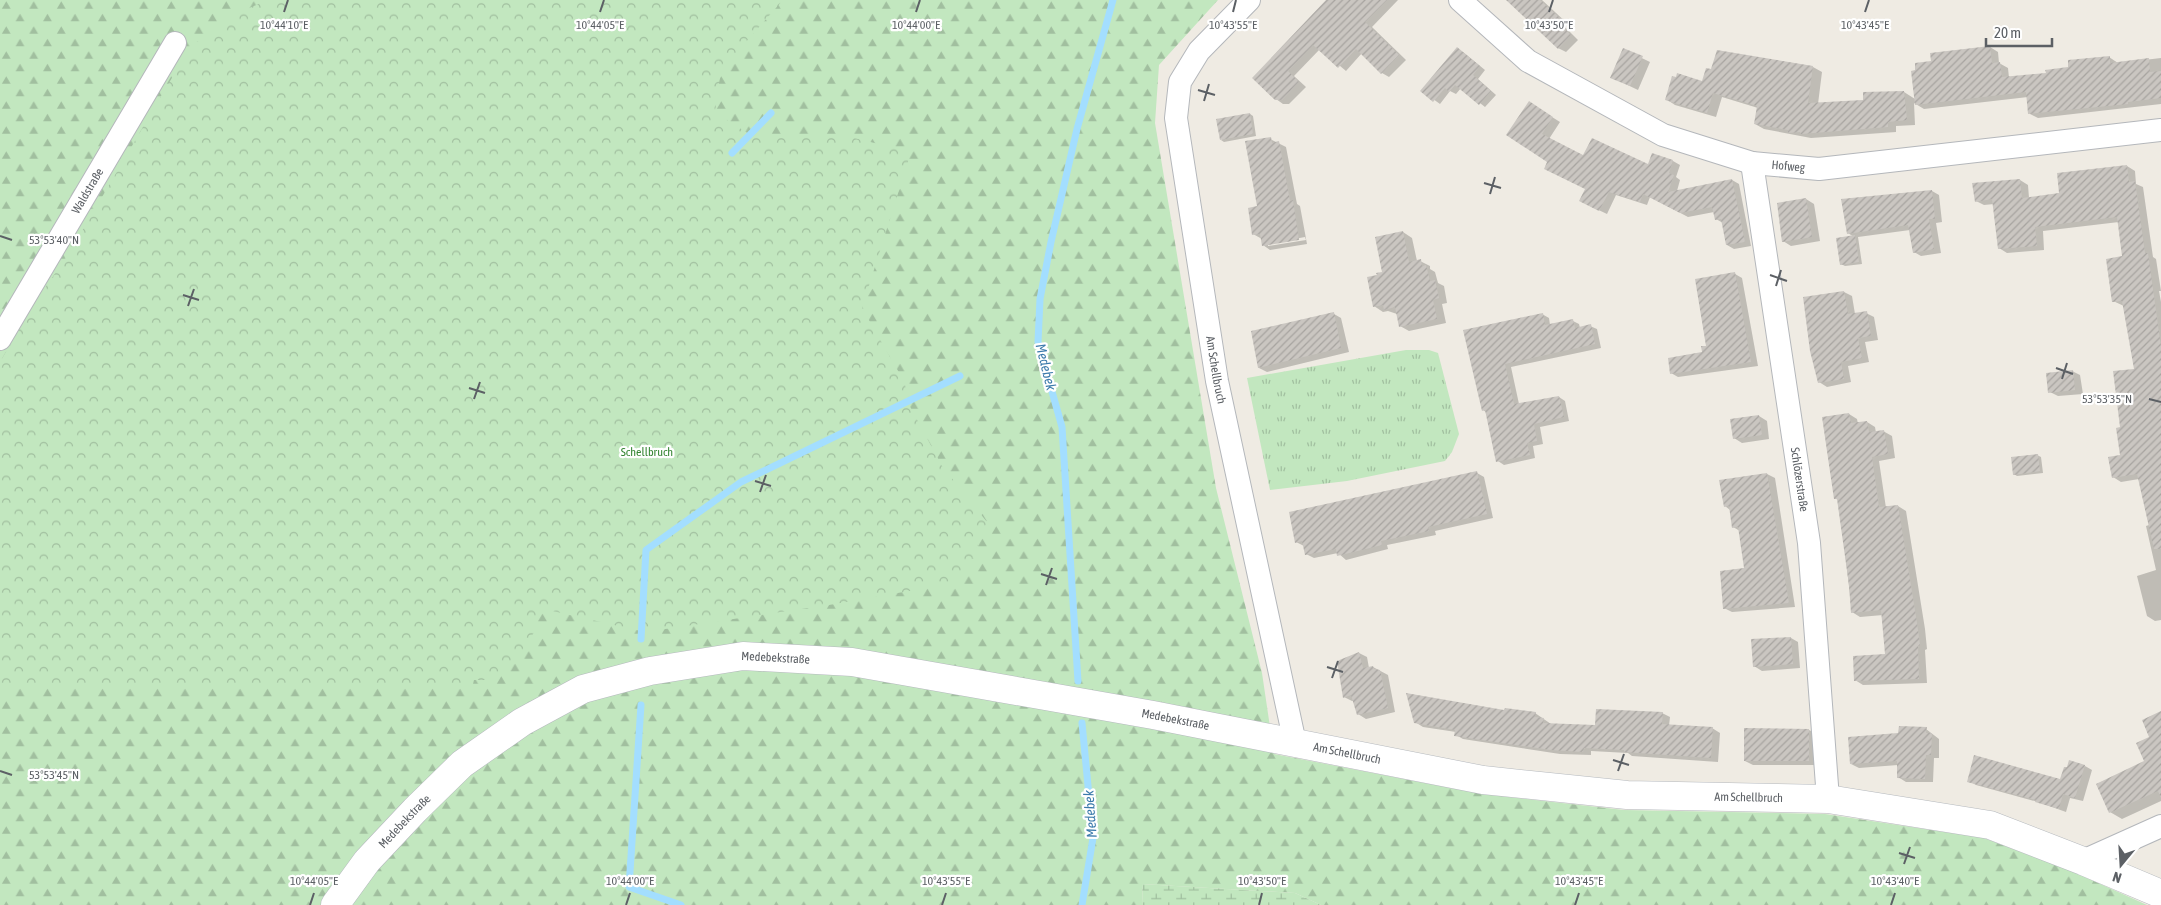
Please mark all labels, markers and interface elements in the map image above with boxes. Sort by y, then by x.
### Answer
scale bar [1986,15,2052,47]
text: 10°44'10"E [260,18,308,32]
text: 10°44'05"E [576,18,624,32]
text: 10°44'00"E [892,18,940,32]
text: 10°43'55"E [1209,18,1257,32]
text: 10°43'50"E [1525,18,1573,32]
text: 10°43'45"E [1841,18,1889,32]
text: 20 m [1994,24,2021,41]
street label: Hofweg [1771,158,1806,175]
street label: Waldstraße [69,166,106,216]
text: 53°53'40"N [29,233,79,247]
street label: Am Schellbruch [1203,335,1229,405]
water label: Medebek [1032,342,1060,393]
text: 53°53'35"N [2082,392,2132,406]
park label: Schellbruch [621,445,673,459]
street label: Schlözerstraße [1788,446,1811,513]
street label: Medebekstraße [741,649,810,667]
street label: Medebekstraße [1140,706,1210,733]
street label: Am Schellbruch [1312,740,1382,767]
text: 53°53'45"N [29,768,79,782]
water label: Medebek [1080,789,1100,838]
street label: Am Schellbruch [1714,790,1783,805]
street label: Medebekstraße [376,792,433,851]
north arrow [2096,840,2146,890]
text: N [2111,868,2123,886]
text: 10°44'05"E [290,874,338,888]
text: 10°44'00"E [606,874,654,888]
text: 10°43'55"E [922,874,970,888]
text: 10°43'50"E [1238,874,1286,888]
text: 10°43'45"E [1555,874,1603,888]
text: 10°43'40"E [1871,874,1919,888]

